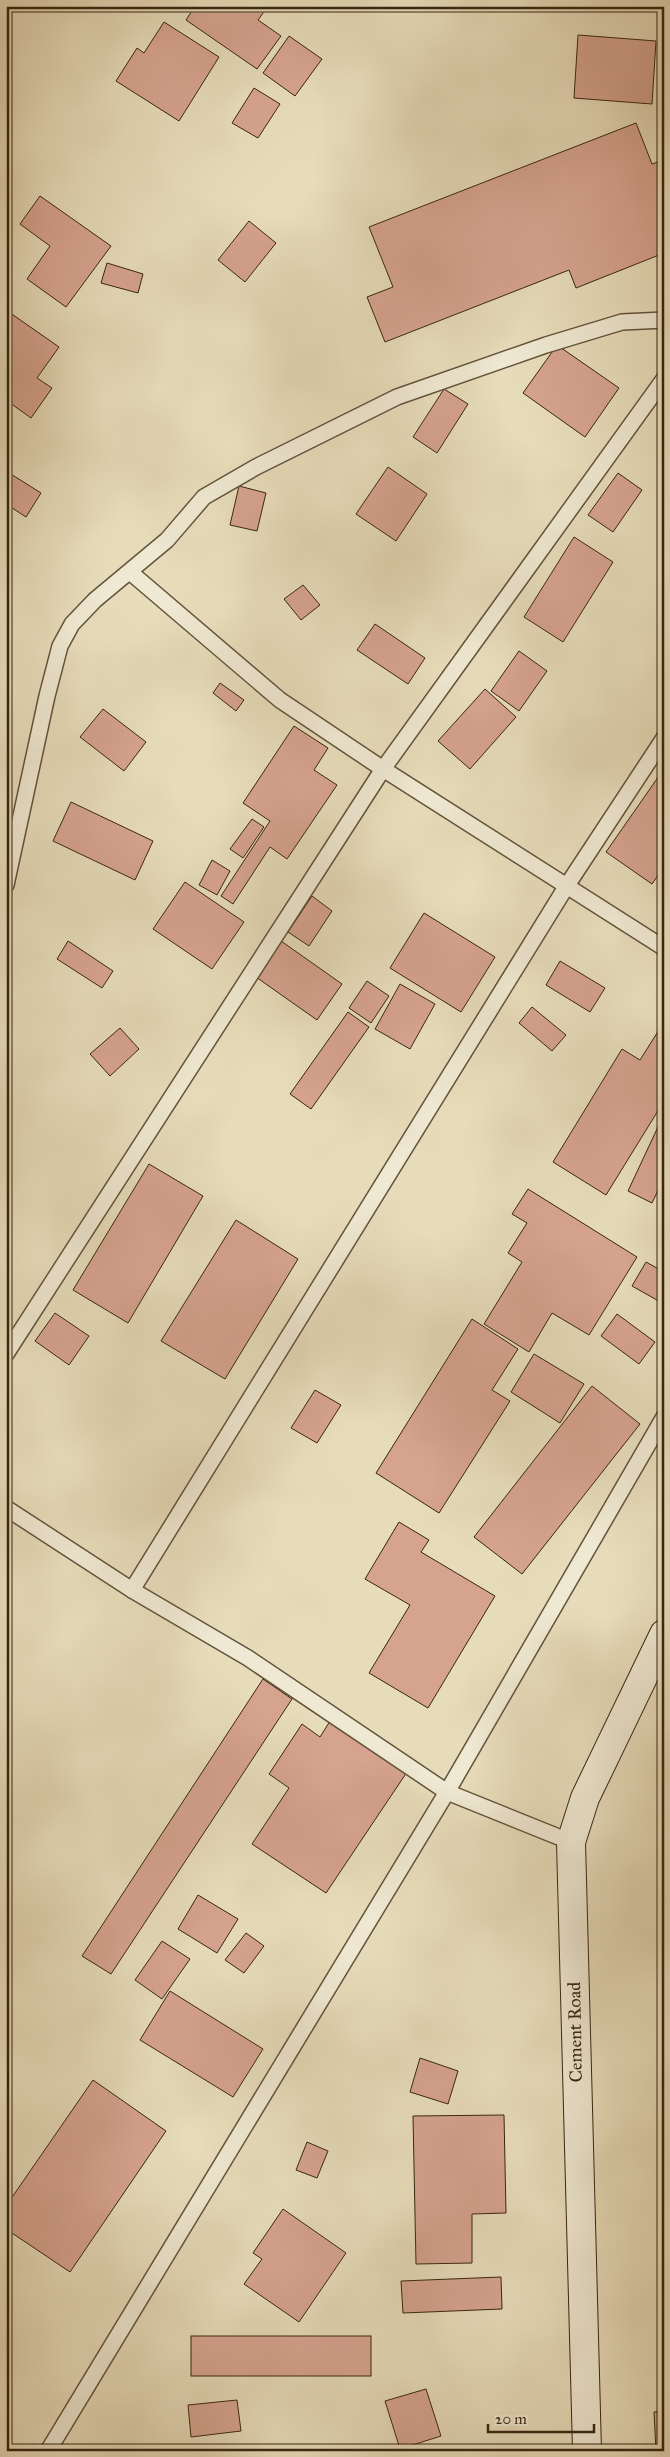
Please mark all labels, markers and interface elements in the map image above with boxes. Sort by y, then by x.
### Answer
street label: Cement Road [563,1982,587,2082]
scale bar [488,2402,594,2434]
text: 20 m [495,2410,527,2428]

